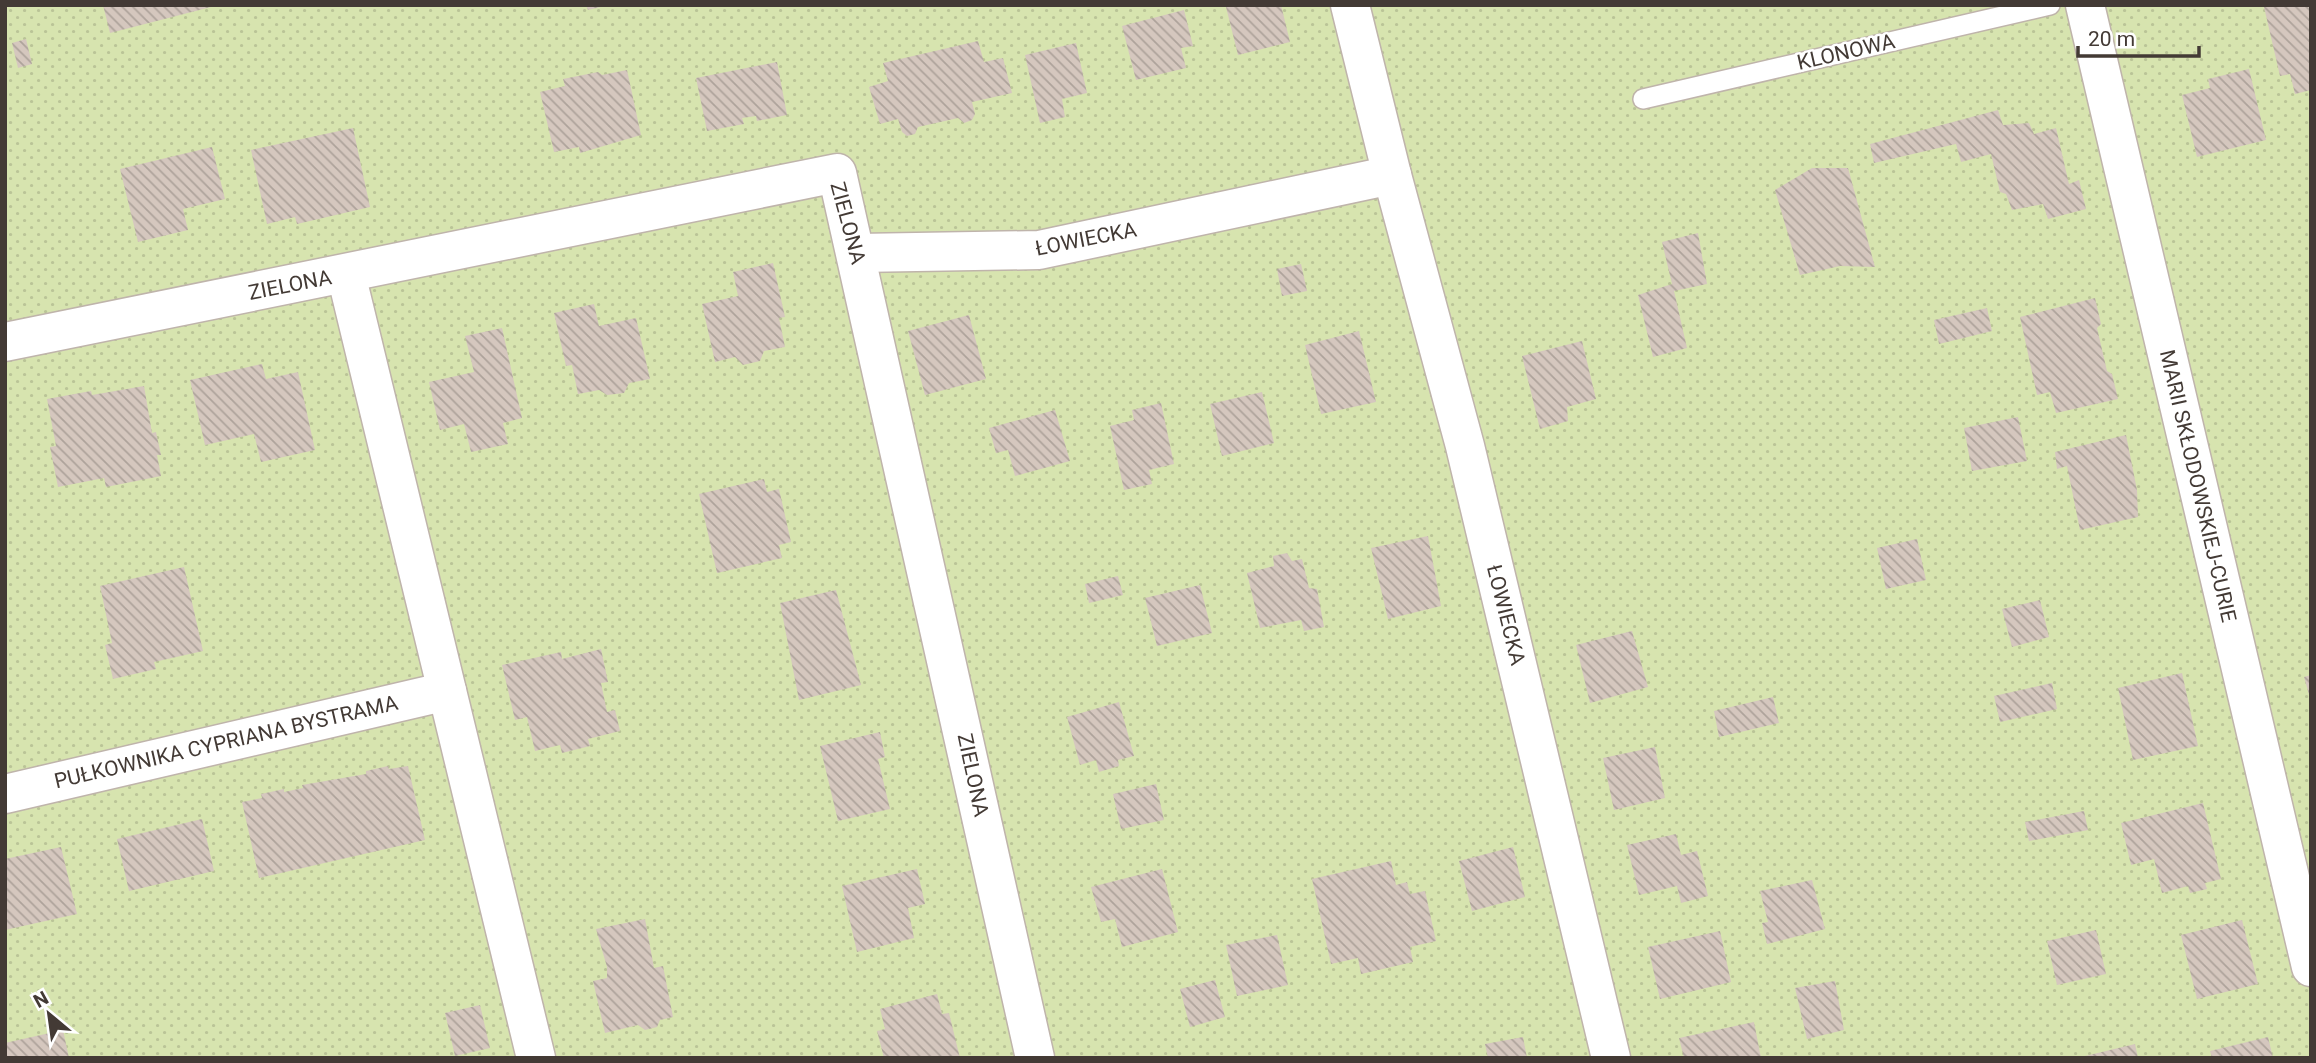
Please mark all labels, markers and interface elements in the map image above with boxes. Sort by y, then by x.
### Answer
scale bar [2078,14,2199,58]
text: 20 m [2088,27,2135,51]
street label: KLONOWA [1795,29,1898,75]
street label: ZIELONA [826,179,871,267]
street label: ŁOWIECKA [1033,217,1139,261]
street label: ZIELONA [246,265,334,305]
street label: MARII SKŁODOWSKIEJ-CURIE [2155,348,2241,624]
street label: ŁOWIECKA [1482,562,1530,668]
street label: PUŁKOWNIKA CYPRIANA BYSTRAMA [52,691,400,793]
street label: ZIELONA [953,731,994,819]
north arrow [14,979,84,1049]
text: N [30,986,52,1013]

